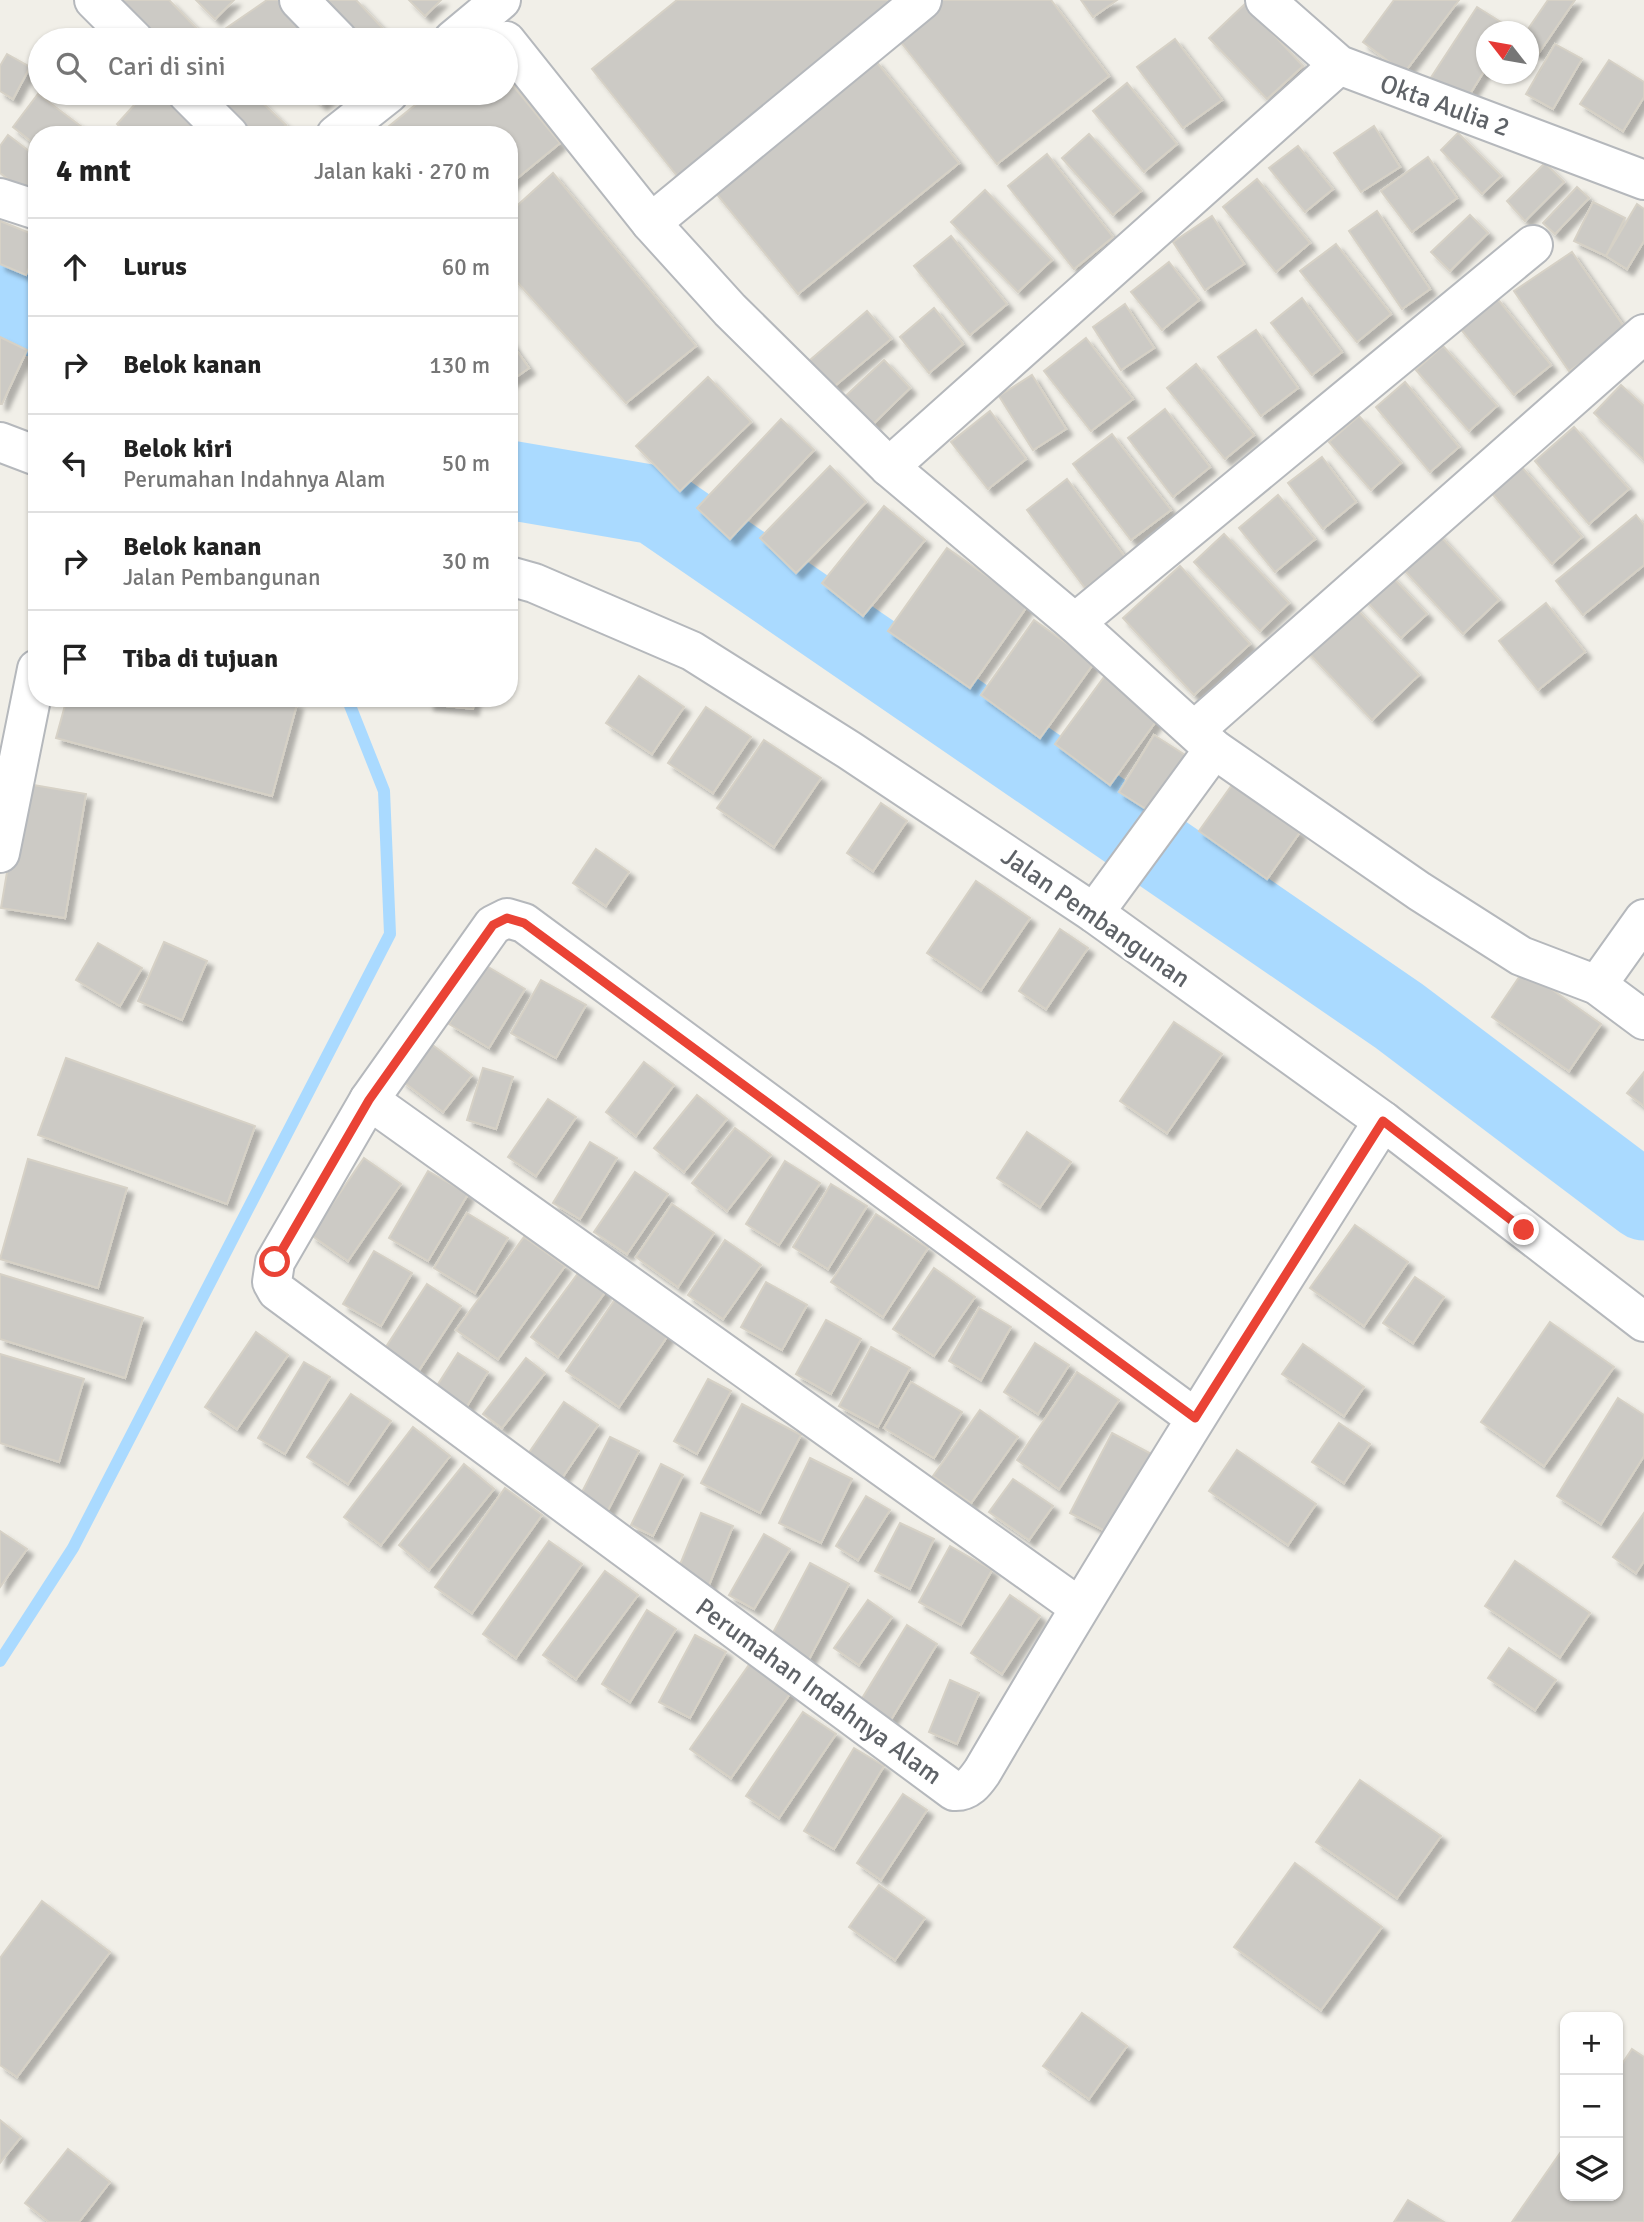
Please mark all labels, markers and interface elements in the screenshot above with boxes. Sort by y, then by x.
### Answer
north arrow [1476,21,1539,84]
search box [28,28,518,105]
icon: search [52,48,90,86]
text: Cari di sini [108,51,226,83]
street label: Okta Aulia 2 [1376,68,1514,144]
text: 4 mnt [56,153,131,190]
text: Jalan kaki · 270 m [314,157,490,186]
icon: ahead [56,248,94,286]
text: Lurus [123,251,187,283]
text: 60 m [442,253,490,282]
icon: right [56,346,94,384]
text: Belok kanan [123,349,261,381]
text: 130 m [429,351,490,380]
text: Belok kiri [123,433,232,465]
icon: left [56,444,94,482]
text: 50 m [442,449,490,478]
text: Perumahan Indahnya Alam [123,465,385,494]
text: Belok kanan [123,531,261,563]
icon: right [56,542,94,580]
text: 30 m [442,547,490,576]
text: Jalan Pembangunan [123,563,321,592]
icon: arrive [56,640,94,678]
text: Tiba di tujuan [123,643,278,675]
street label: Jalan Pembangunan [995,841,1196,995]
route end [1508,1214,1539,1245]
route start [259,1246,290,1277]
street label: Perumahan Indahnya Alam [689,1592,948,1792]
map controls [1560,2012,1623,2201]
button: + [1560,2012,1623,2075]
button: − [1560,2075,1623,2138]
button: layers [1560,2138,1623,2201]

